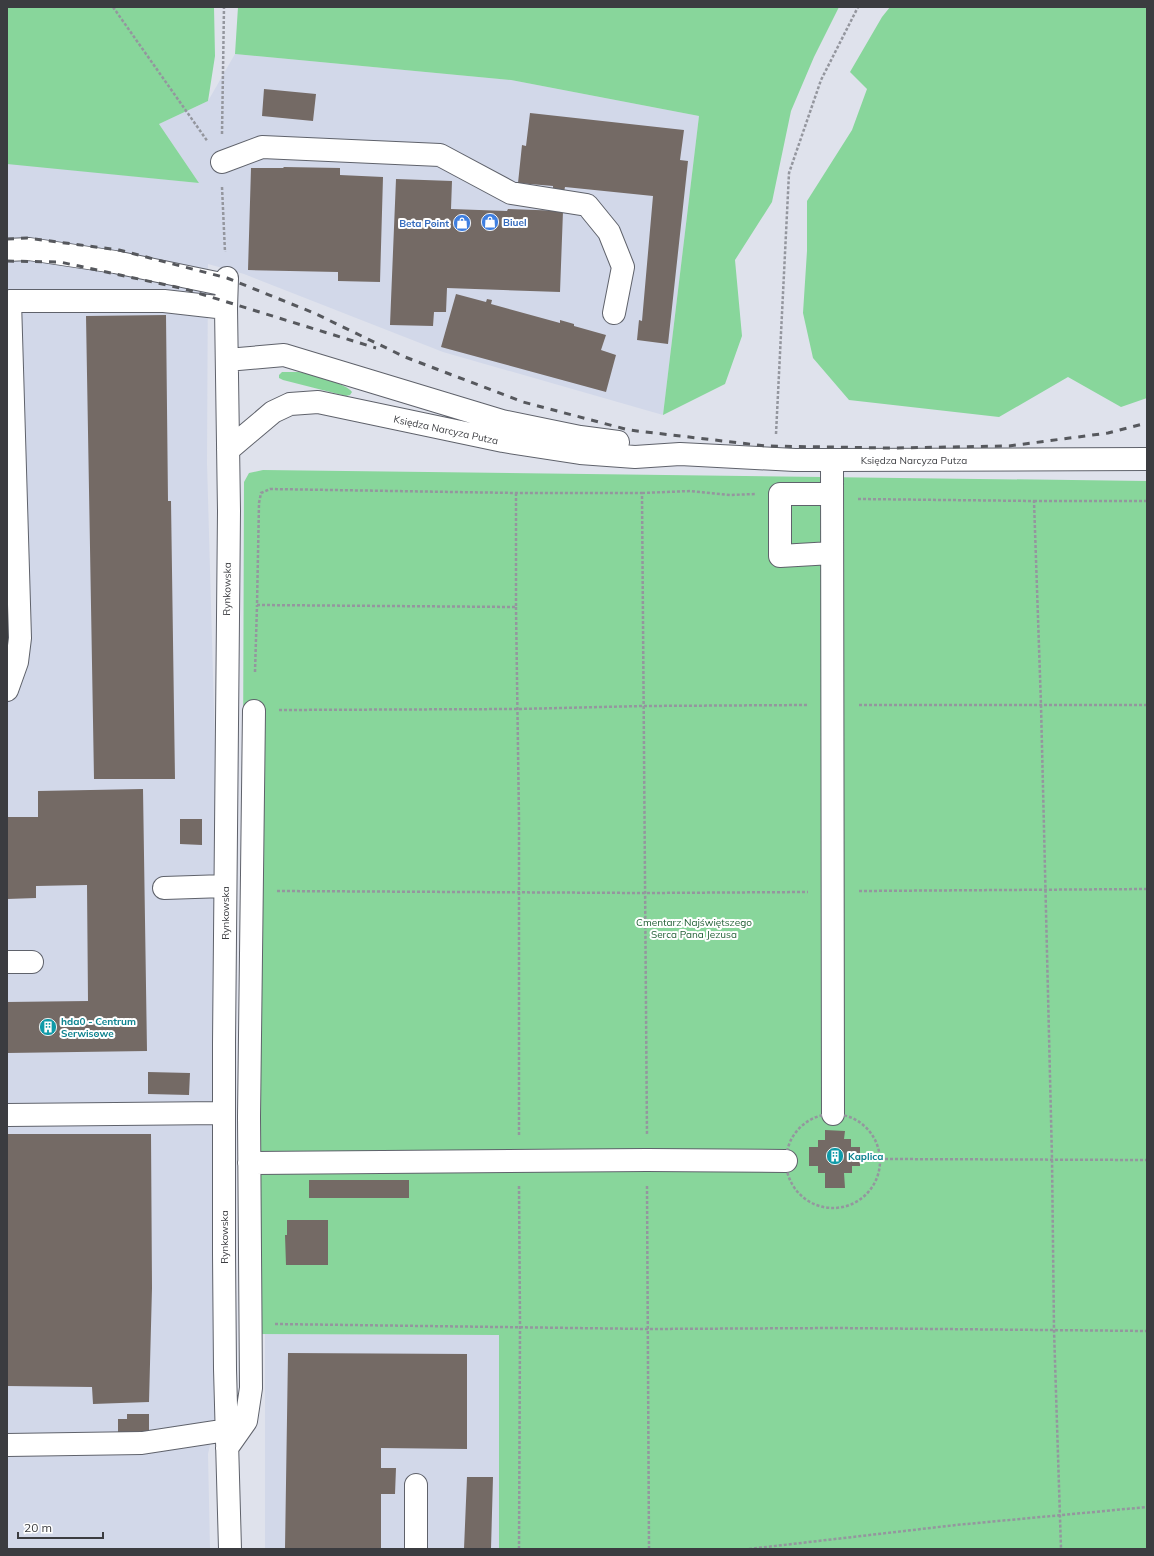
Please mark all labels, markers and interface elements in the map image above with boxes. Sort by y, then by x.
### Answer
shop icon: Biuel [480,212,500,232]
shop icon: Beta Point [452,213,472,233]
place label: Biuel [503,216,527,229]
place label: Beta Point [399,217,449,230]
street label: Księdza Narcyza Putza [392,413,500,447]
street label: Księdza Narcyza Putza [861,454,967,467]
street label: Rynkowska [220,562,234,616]
street label: Rynkowska [219,886,232,940]
park label: Cmentarz Najświętszego Serca Pana Jezusa [636,916,752,941]
place label: hda0 - Centrum Serwisowe [61,1015,136,1040]
building icon: hda0 - Centrum Serwisowe [38,1017,58,1037]
building icon: Kaplica [825,1146,845,1166]
place label: Kaplica [848,1150,884,1163]
street label: Rynkowska [218,1210,231,1264]
scale bar [18,1514,103,1540]
text: 20 m [24,1520,52,1535]

